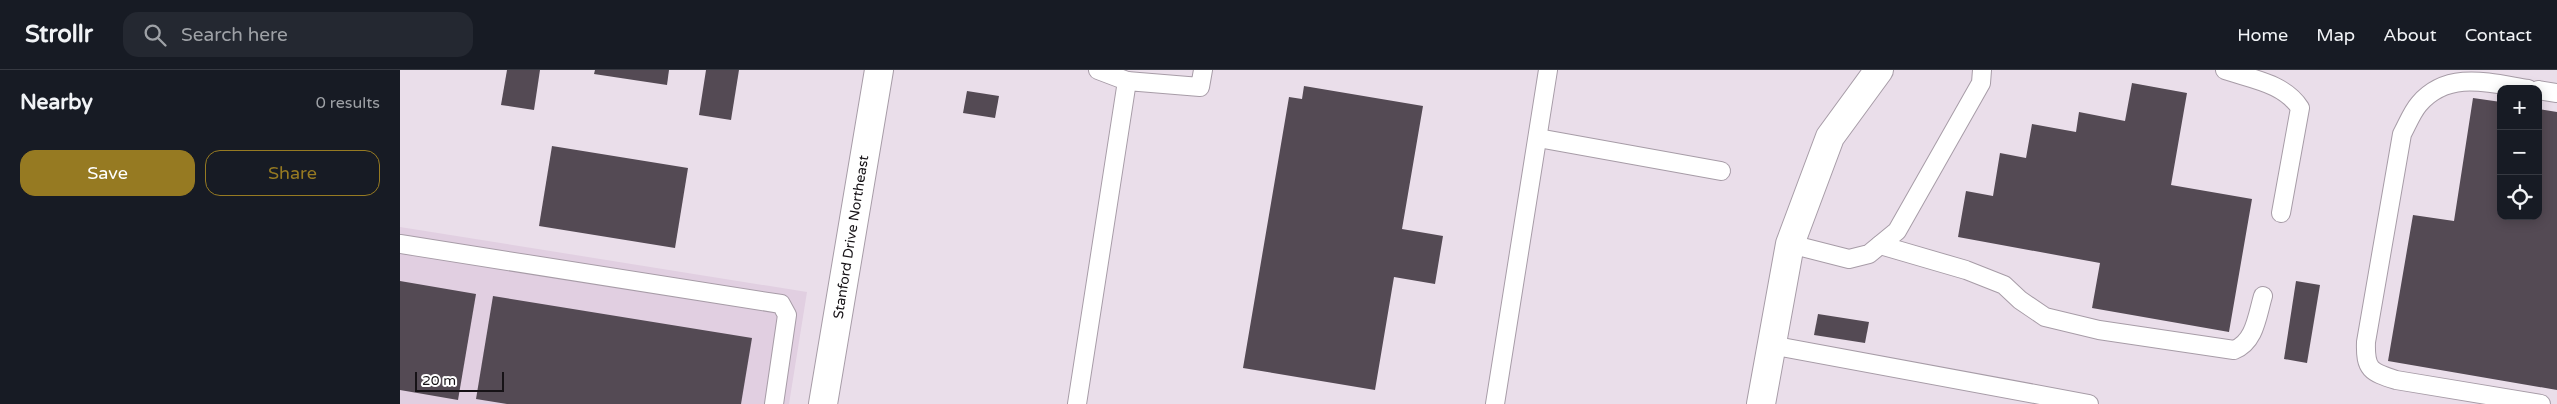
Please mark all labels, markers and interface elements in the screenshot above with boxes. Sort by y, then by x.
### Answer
search box [123,12,473,57]
text: Strollr [25,20,93,49]
icon: search [141,21,169,49]
text: Search here [181,24,288,46]
text: Home [2237,24,2288,46]
text: Map [2316,24,2355,46]
text: About [2383,24,2437,46]
text: Contact [2465,24,2532,46]
map controls [2497,85,2542,220]
button: + [2497,85,2542,130]
text: Nearby [20,90,93,115]
text: 0 results [316,93,380,113]
button: − [2497,130,2542,175]
button: Save [20,150,195,196]
button: Share [205,150,380,196]
street label: Stanford Drive Northeast [830,153,872,320]
button: locate [2497,175,2542,220]
scale bar [415,369,504,392]
text: 20 m [422,372,456,389]

